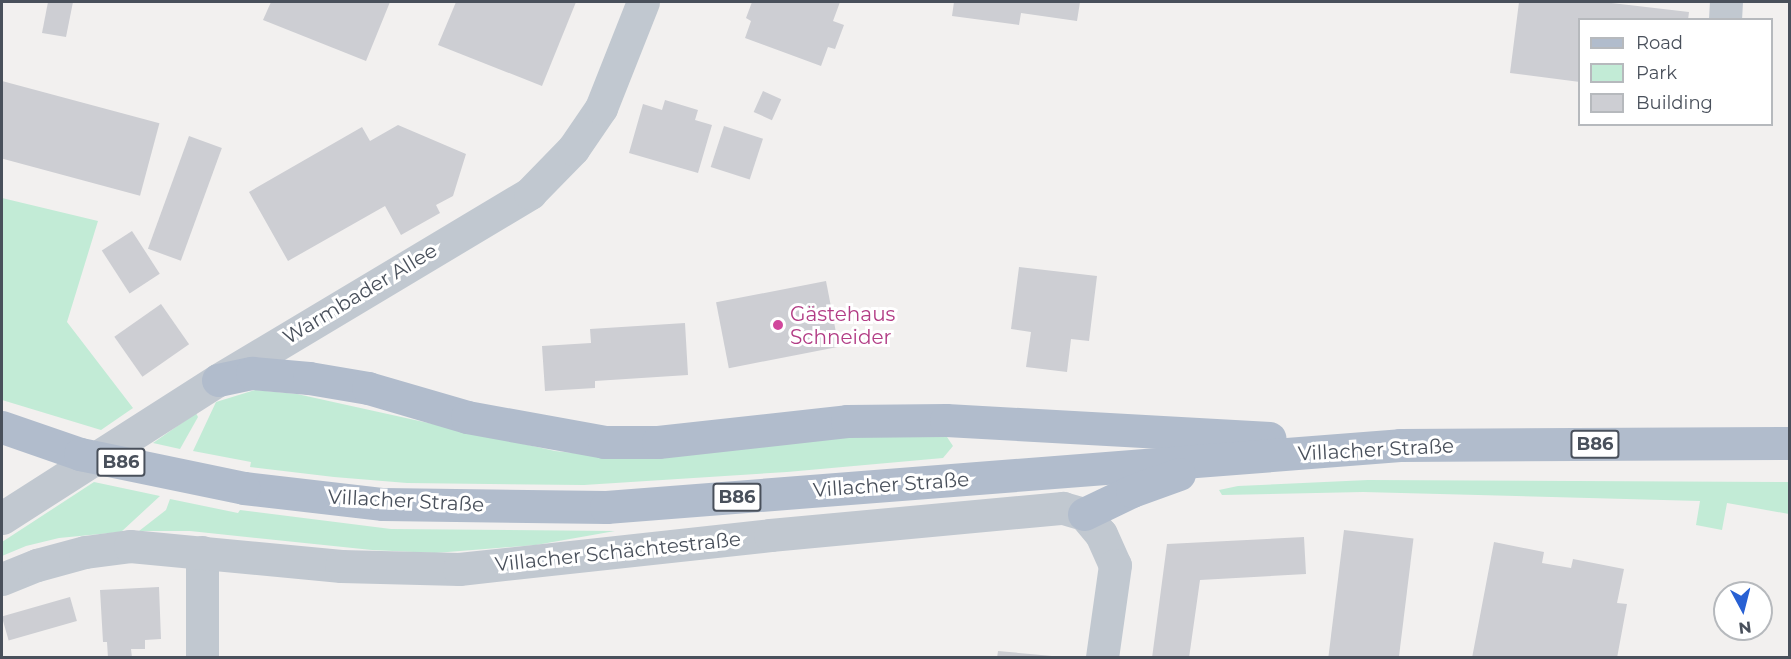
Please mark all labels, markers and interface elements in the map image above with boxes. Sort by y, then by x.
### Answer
legend [1578,18,1773,126]
text: Road [1636,32,1683,54]
text: Park [1636,62,1677,84]
text: Building [1636,92,1713,114]
street label: Warmbader Allee [279,239,441,349]
place label: Gästehaus Schneider [790,302,895,349]
marker: Gästehaus Schneider [771,318,785,332]
road number: B86 [1570,429,1620,459]
street label: Villacher Straße [1297,434,1455,466]
road number: B86 [96,447,146,477]
street label: Villacher Straße [812,468,970,502]
road number: B86 [712,482,762,512]
street label: Villacher Straße [327,485,485,517]
street label: Villacher Schächtestraße [494,527,742,577]
north arrow [1713,581,1773,641]
text: N [1737,617,1753,638]

